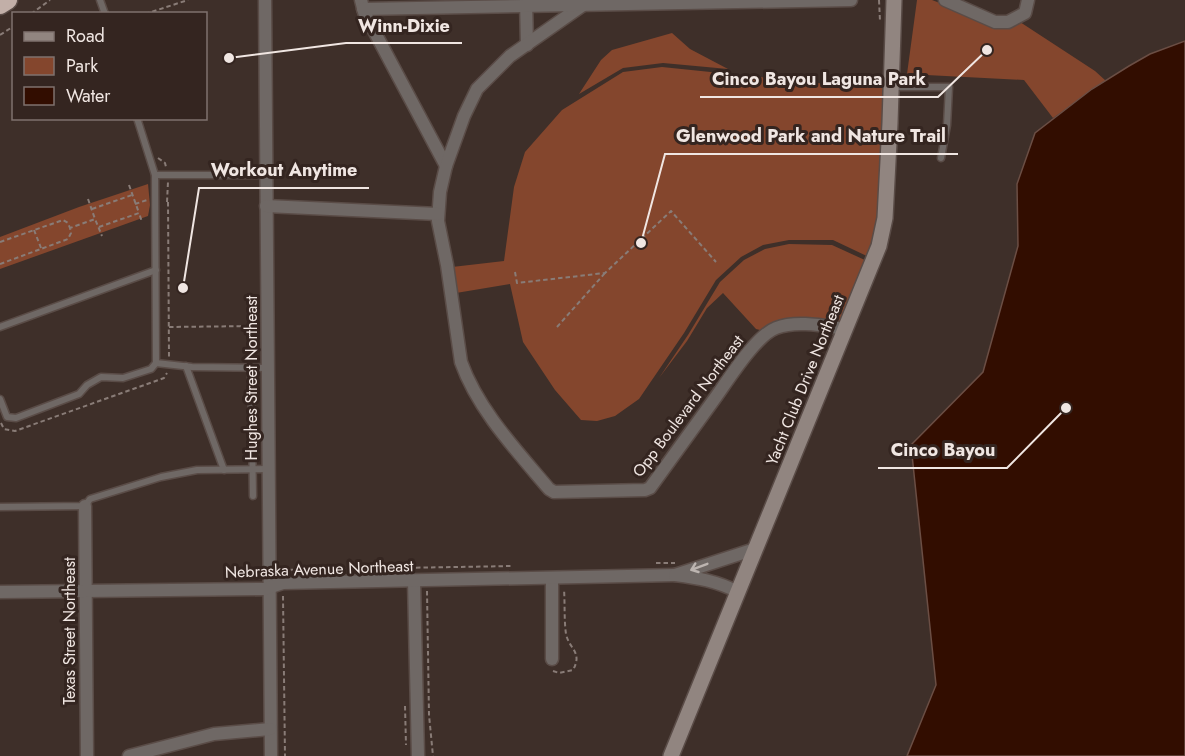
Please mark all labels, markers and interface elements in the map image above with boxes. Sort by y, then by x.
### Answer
callout: Winn-Dixie [346,7,462,43]
legend [12,12,207,120]
text: Winn-Dixie [358,13,450,39]
text: Road [66,23,105,49]
text: Park [66,53,98,79]
callout: Cinco Bayou Laguna Park [700,61,938,97]
text: Cinco Bayou Laguna Park [712,66,927,92]
text: Water [66,83,111,109]
callout: Glenwood Park and Nature Trail [665,118,958,154]
text: Glenwood Park and Nature Trail [676,123,946,149]
callout: Workout Anytime [199,152,369,188]
text: Workout Anytime [211,157,357,183]
street label: Yacht Club Drive Northeast [760,291,850,469]
street label: Hughes Street Northeast [240,295,263,460]
street label: Opp Boulevard Northeast [627,330,749,482]
callout: Cinco Bayou [878,432,1007,468]
text: Cinco Bayou [891,437,995,463]
street label: Nebraska Avenue Northeast [224,554,414,584]
street label: Texas Street Northeast [58,557,81,705]
one-way arrow [691,562,709,573]

